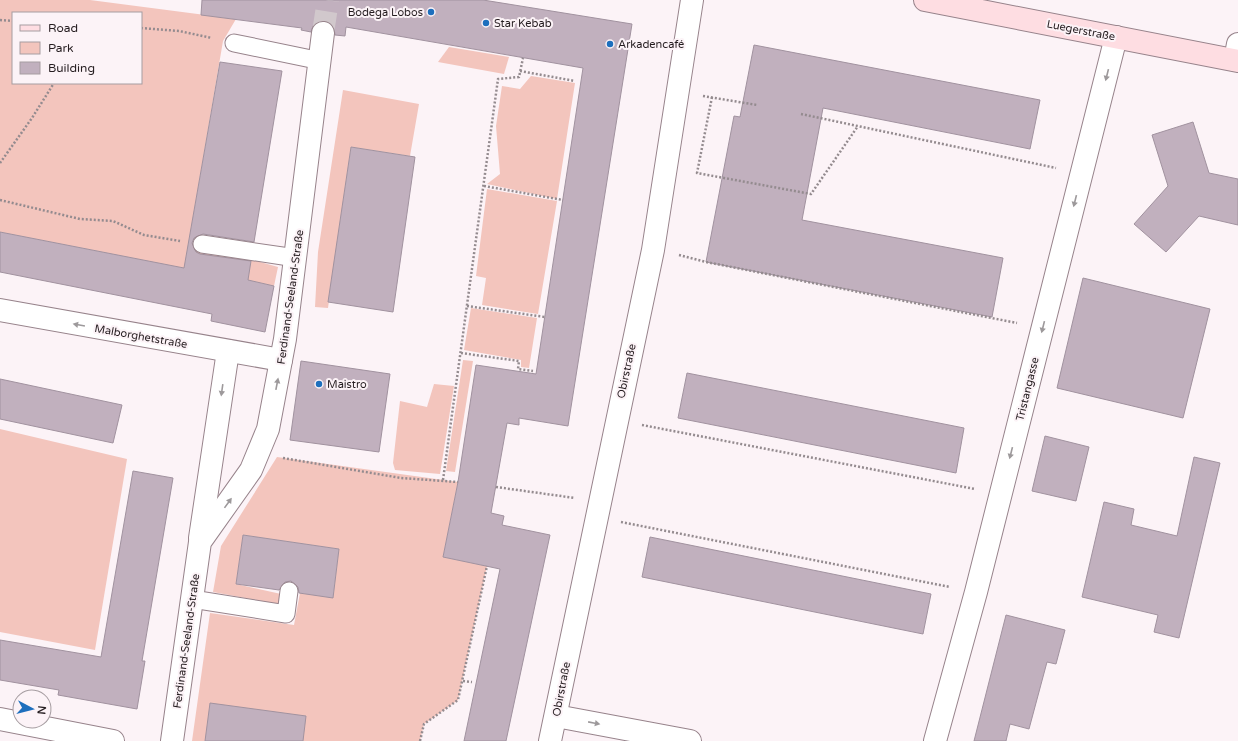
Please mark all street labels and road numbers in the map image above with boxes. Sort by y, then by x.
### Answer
street label: Luegerstraße [1046,17,1116,43]
street label: Ferdinand-Seeland-Straße [275,229,306,365]
street label: Malborghetstraße [93,322,188,351]
street label: Obirstraße [614,343,639,400]
street label: Tristangasse [1013,356,1042,422]
street label: Ferdinand-Seeland-Straße [171,573,202,709]
street label: Obirstraße [550,661,573,718]

